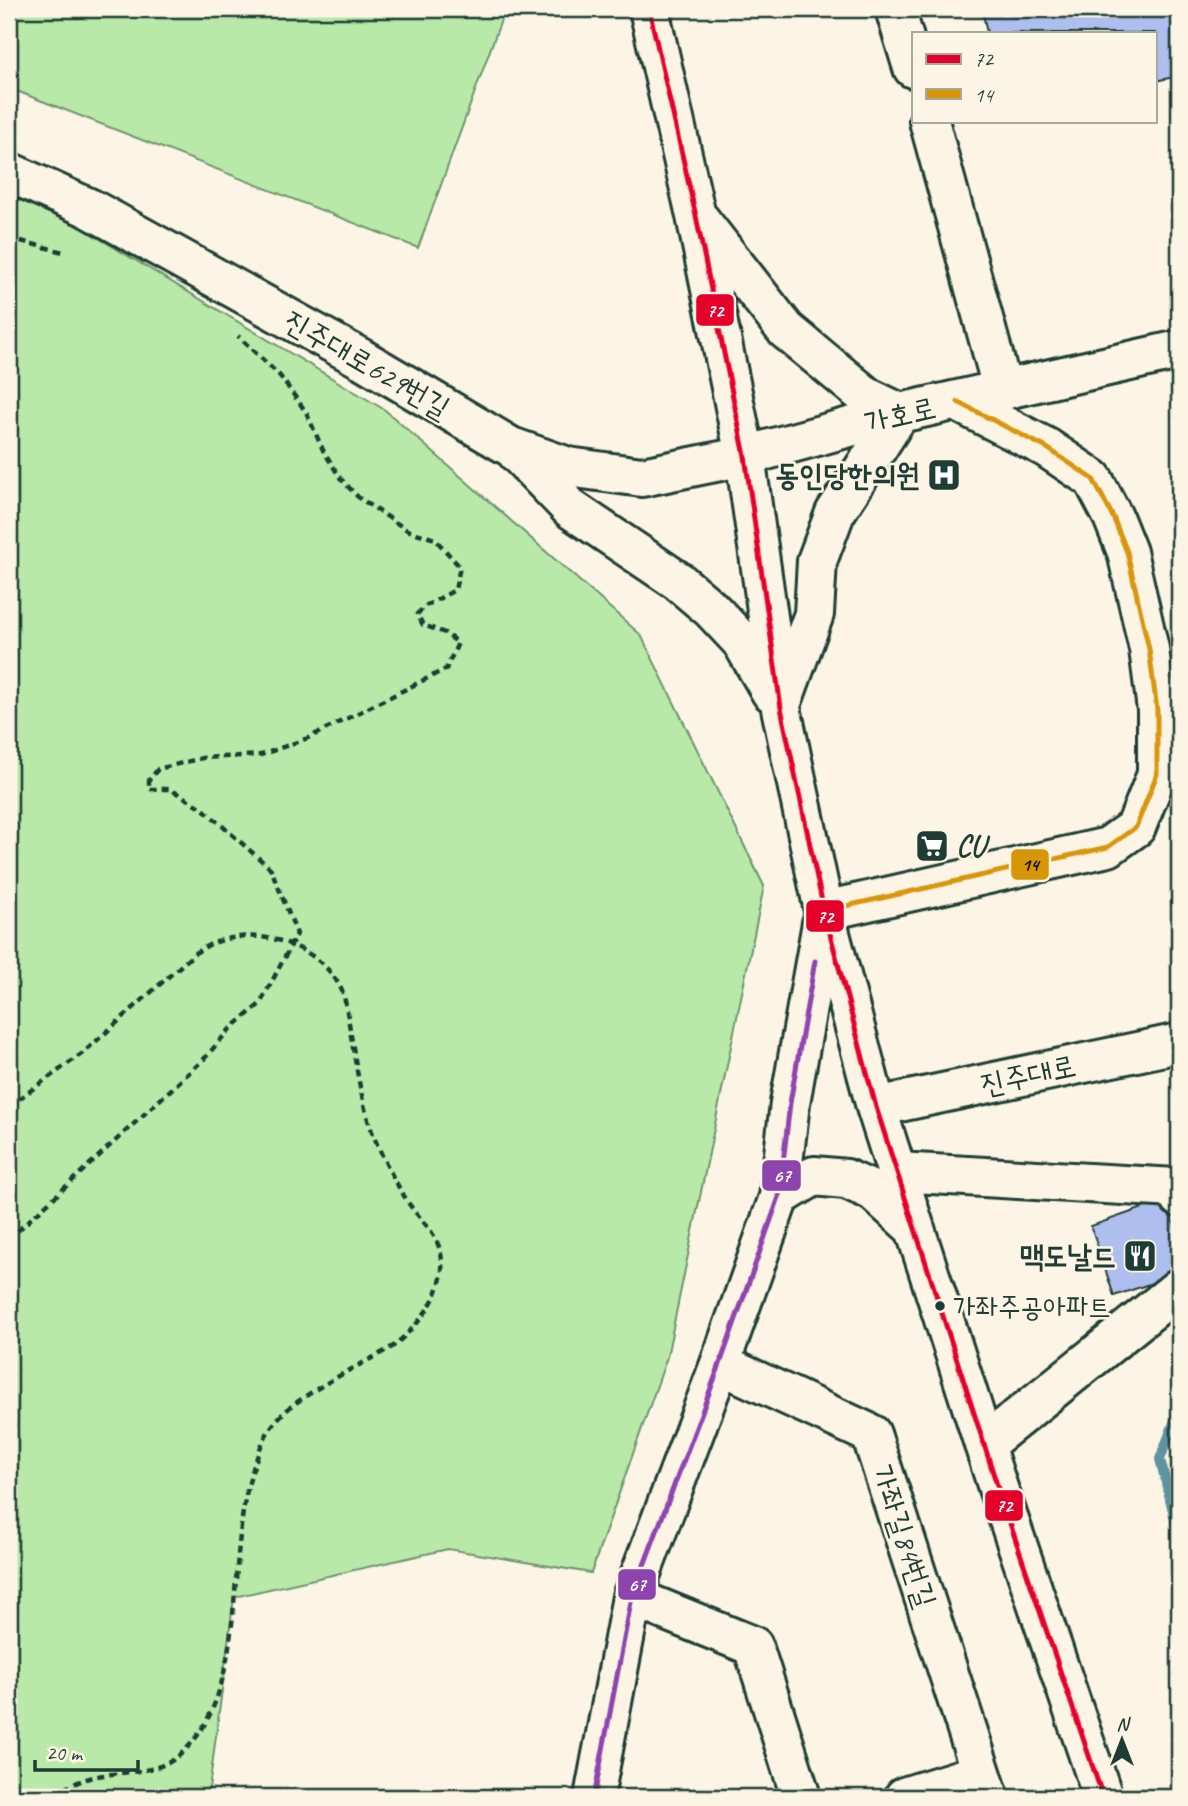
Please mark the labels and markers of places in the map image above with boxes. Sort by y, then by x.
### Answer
place label: 동인당한의원 [775,456,920,494]
hospital icon: 동인당한의원 [925,456,963,494]
supermarket icon: CU [913,827,951,865]
place label: CU [956,827,991,865]
place label: 맥도날드 [1019,1237,1116,1275]
restaurant icon: 맥도날드 [1121,1237,1159,1275]
place label: 가좌주공아파트 [953,1289,1111,1324]
marker: 가좌주공아파트 [933,1299,947,1313]

